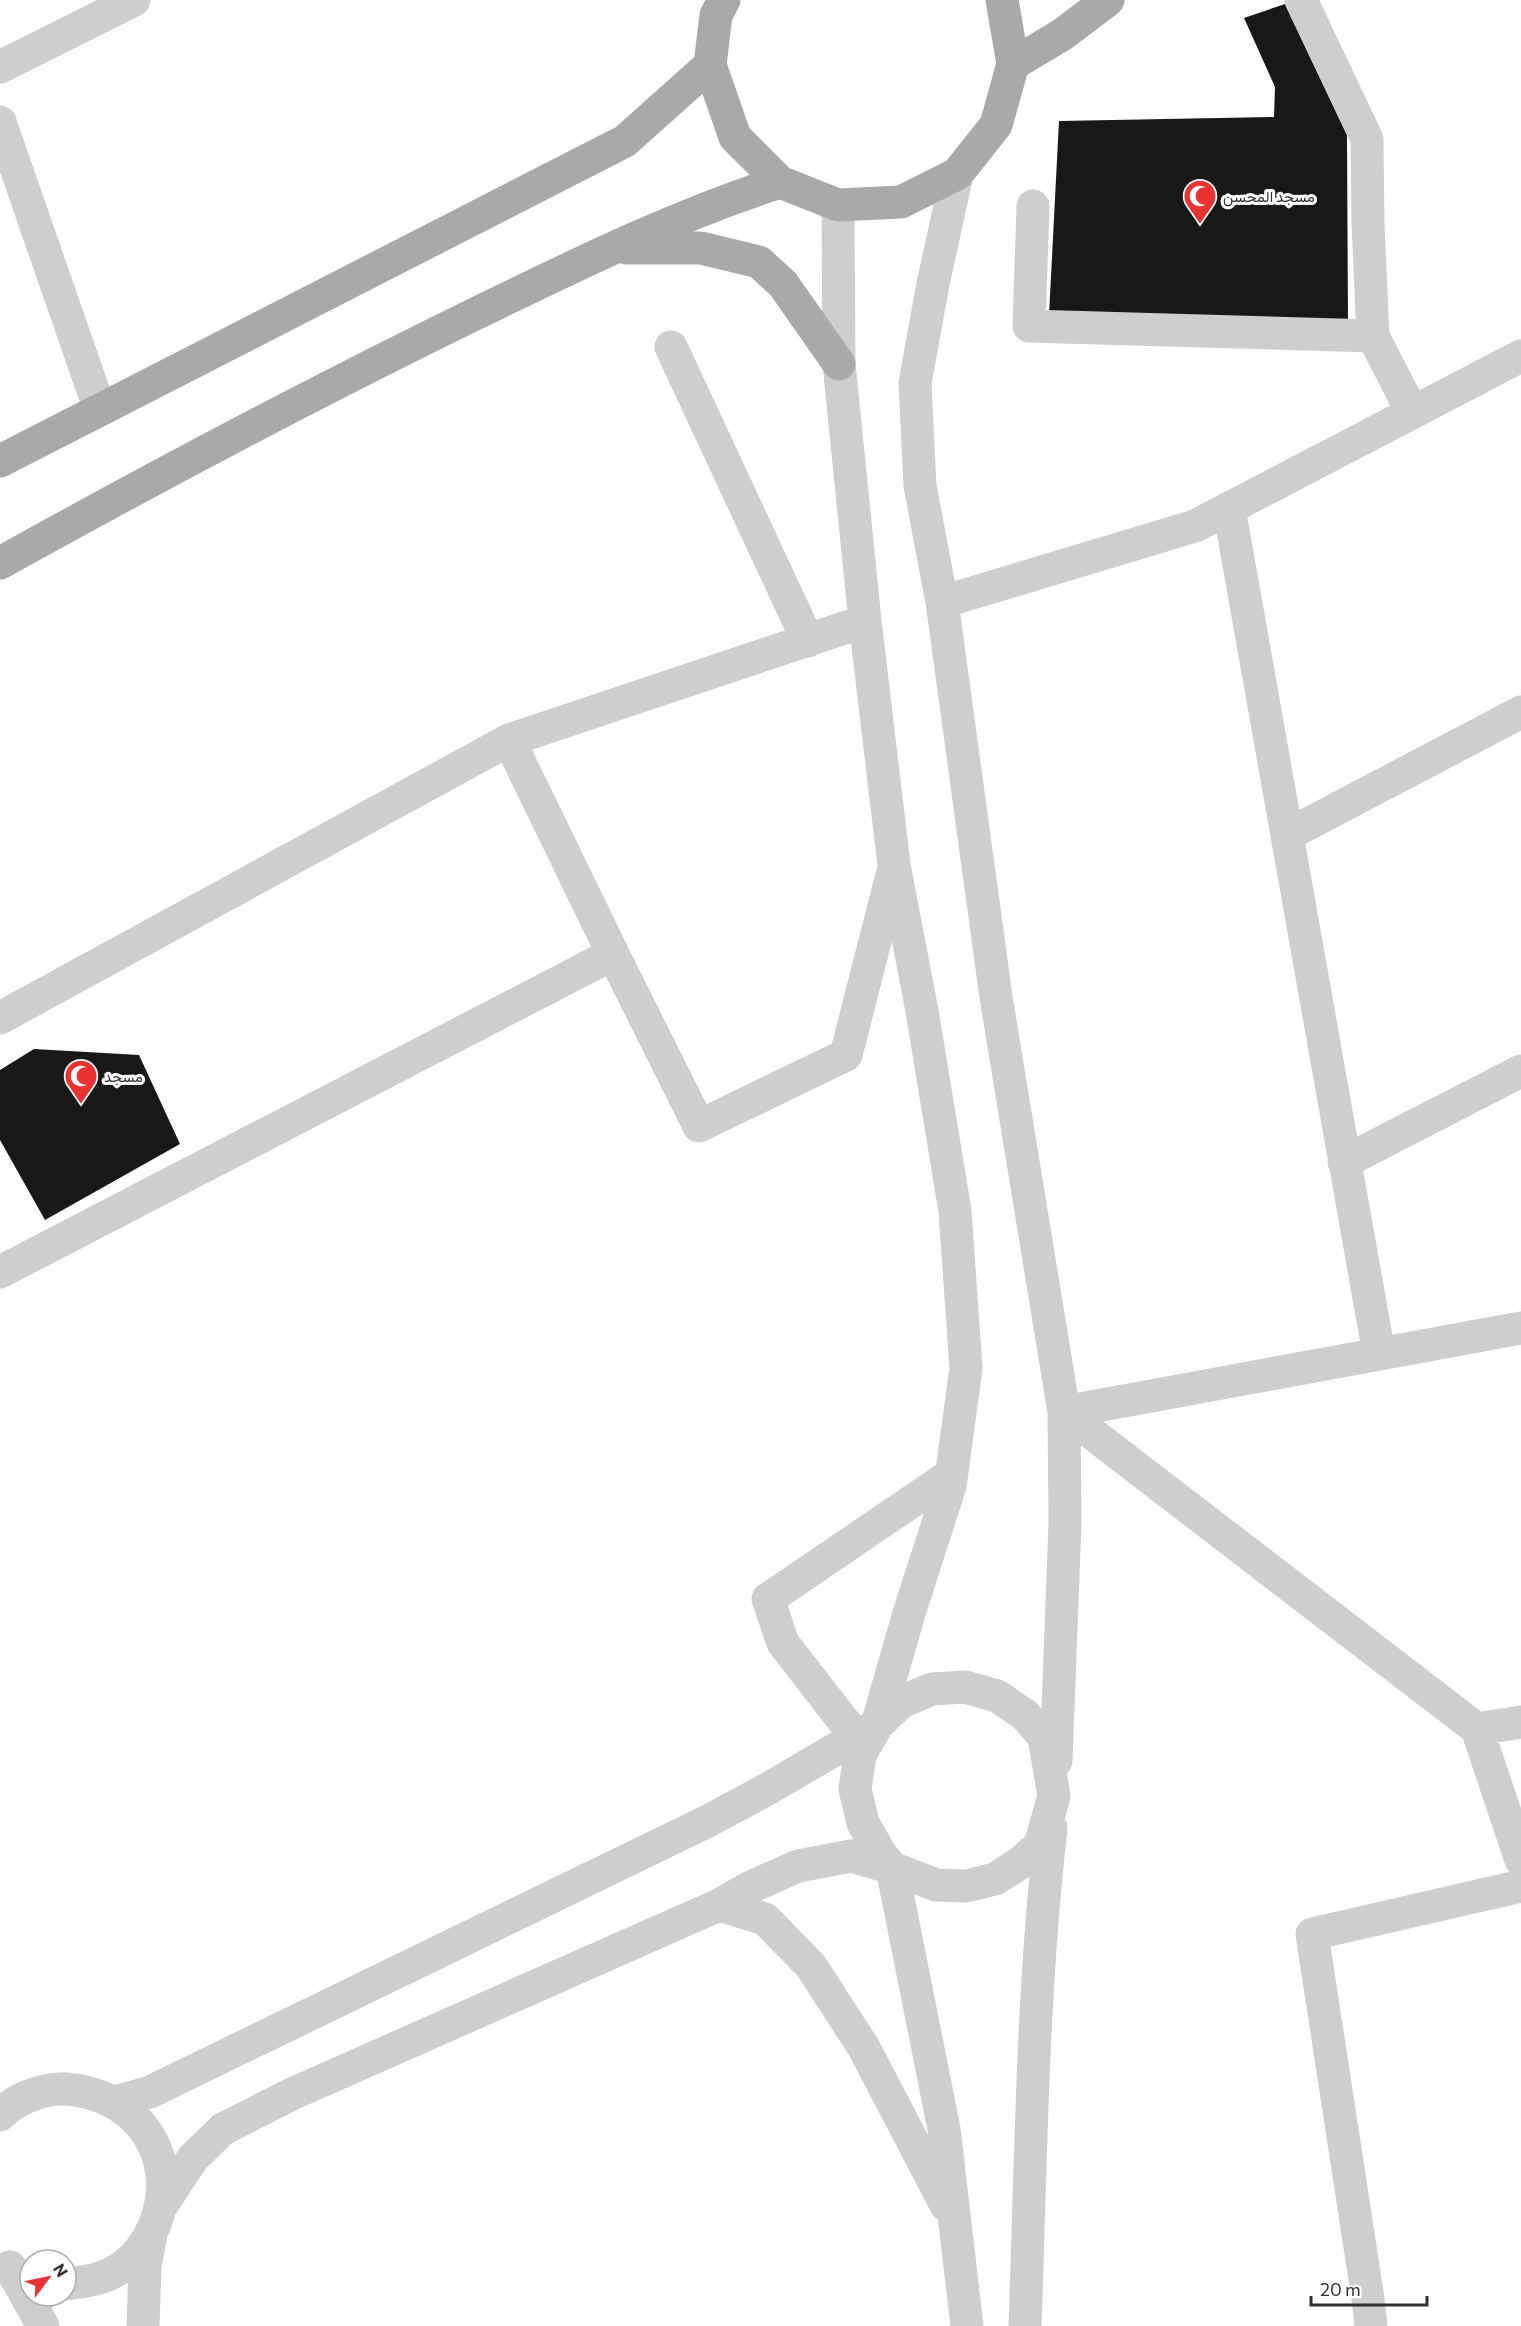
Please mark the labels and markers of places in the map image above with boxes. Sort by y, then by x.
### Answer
mosque icon: مسجد المحسن [1182,178,1218,225]
place label: مسجد المحسن [1223,187,1315,207]
mosque icon: مسجد [63,1058,99,1105]
place label: مسجد [104,1067,143,1086]

